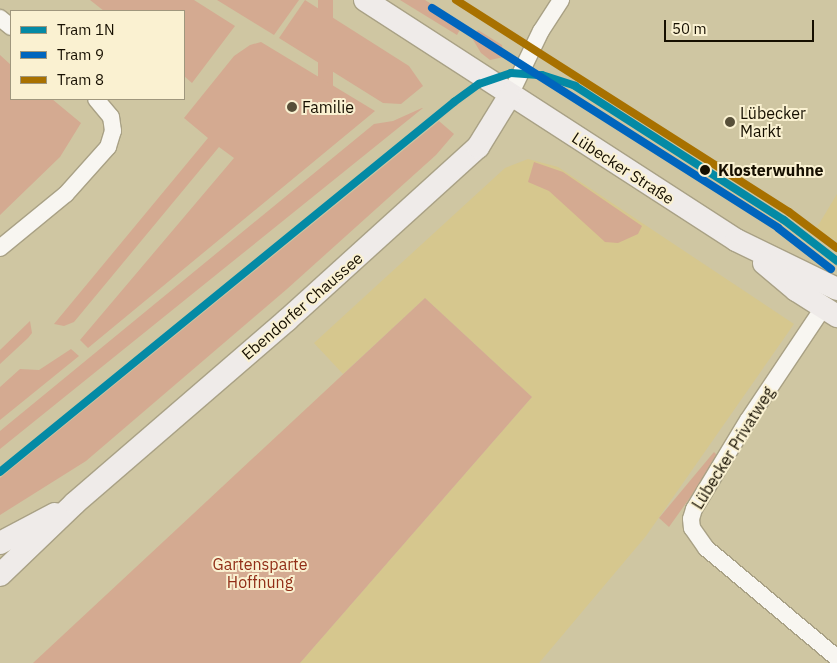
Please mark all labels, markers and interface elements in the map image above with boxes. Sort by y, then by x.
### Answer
legend [10,10,185,100]
scale bar [667,10,817,42]
text: 50 m [672,19,707,38]
text: Tram 1N [57,20,115,39]
text: Tram 9 [57,45,104,64]
text: Tram 8 [57,70,104,89]
place label: Familie [302,97,354,117]
marker: Familie [286,101,298,113]
place label: Lübecker Markt [740,103,806,141]
marker: Lübecker Markt [724,116,736,128]
street label: Lübecker Straße [568,128,678,208]
place label: Klosterwuhne [718,160,823,180]
marker: Klosterwuhne [696,161,714,179]
street label: Ebendorfer Chaussee [238,248,366,364]
street label: Lübecker Privatweg [688,383,778,513]
park label: Gartensparte Hoffnung [213,554,307,592]

